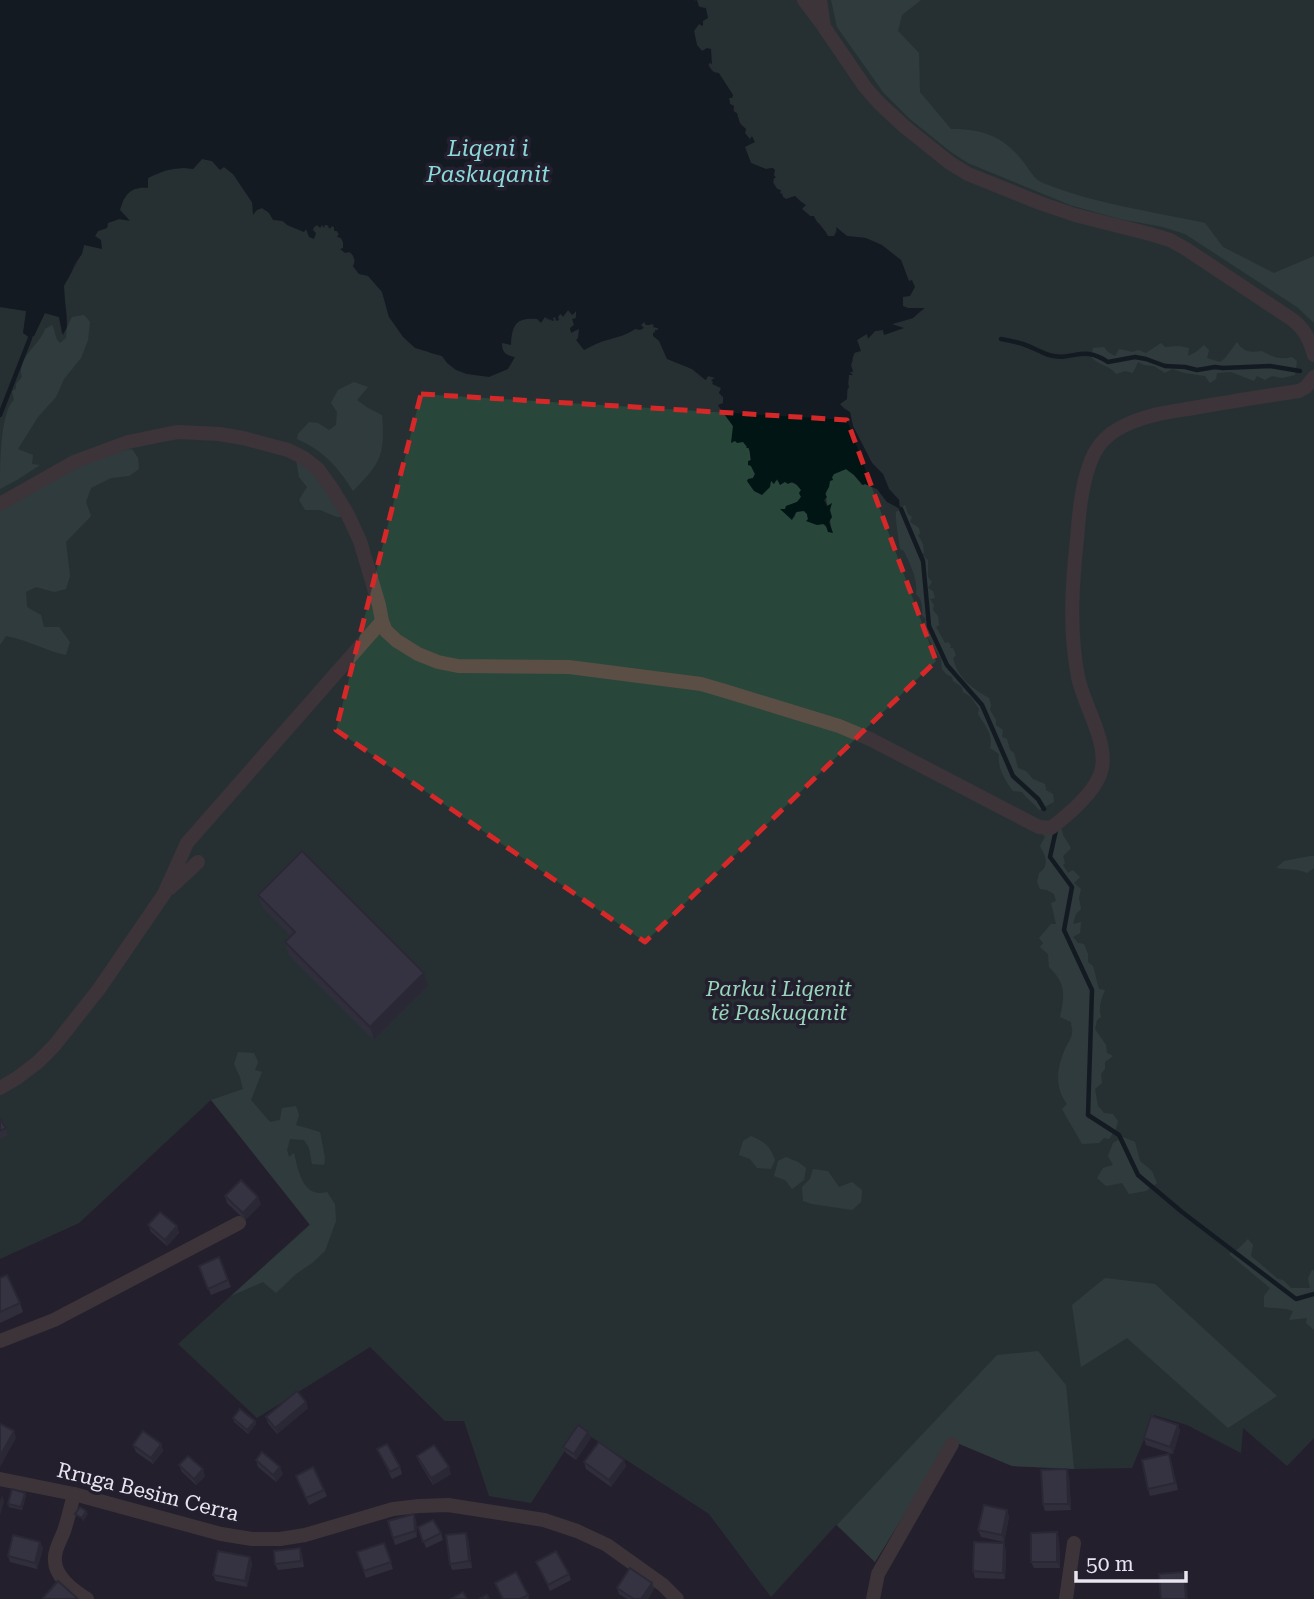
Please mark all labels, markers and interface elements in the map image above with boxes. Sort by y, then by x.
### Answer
water label: Liqeni i Paskuqanit [425,135,550,188]
park label: Parku i Liqenit të Paskuqanit [705,977,852,1025]
street label: Rruga Besim Cerra [55,1458,242,1526]
scale bar [1076,1540,1186,1584]
text: 50 m [1086,1552,1134,1576]

